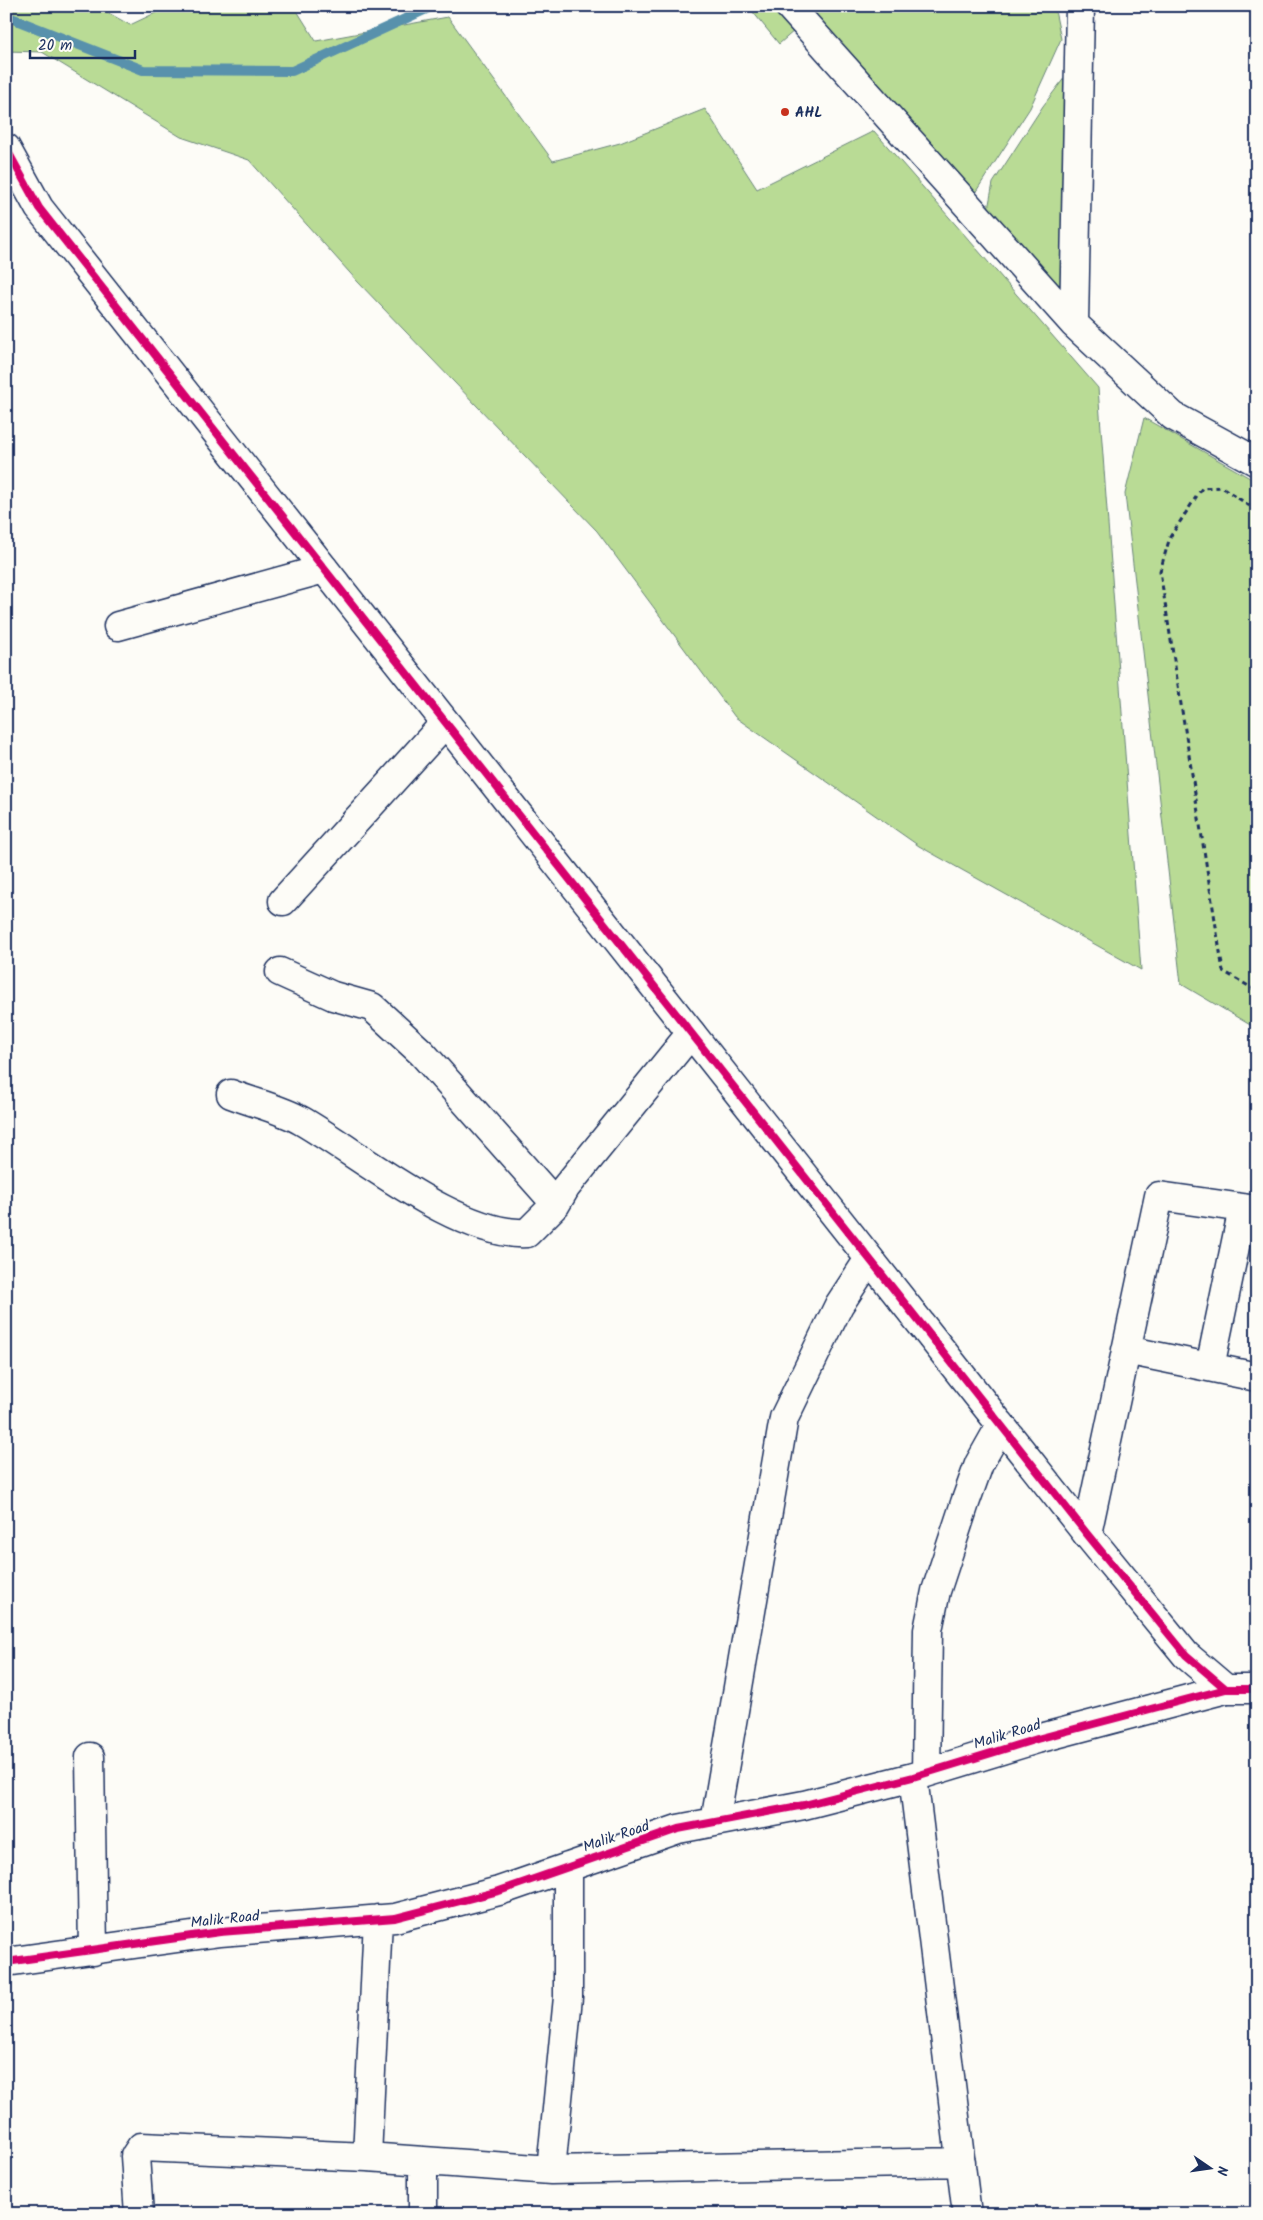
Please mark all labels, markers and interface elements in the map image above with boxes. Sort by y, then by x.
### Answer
scale bar [30,28,135,60]
text: 20 m [38,34,72,58]
place label: AHL [795,101,822,125]
marker: AHL [779,106,791,118]
street label: Malik Road [971,1713,1044,1757]
street label: Malik Road [580,1814,653,1860]
street label: Malik Road [189,1904,261,1936]
north arrow [1186,2142,1236,2192]
text: N [1210,2164,1233,2178]

